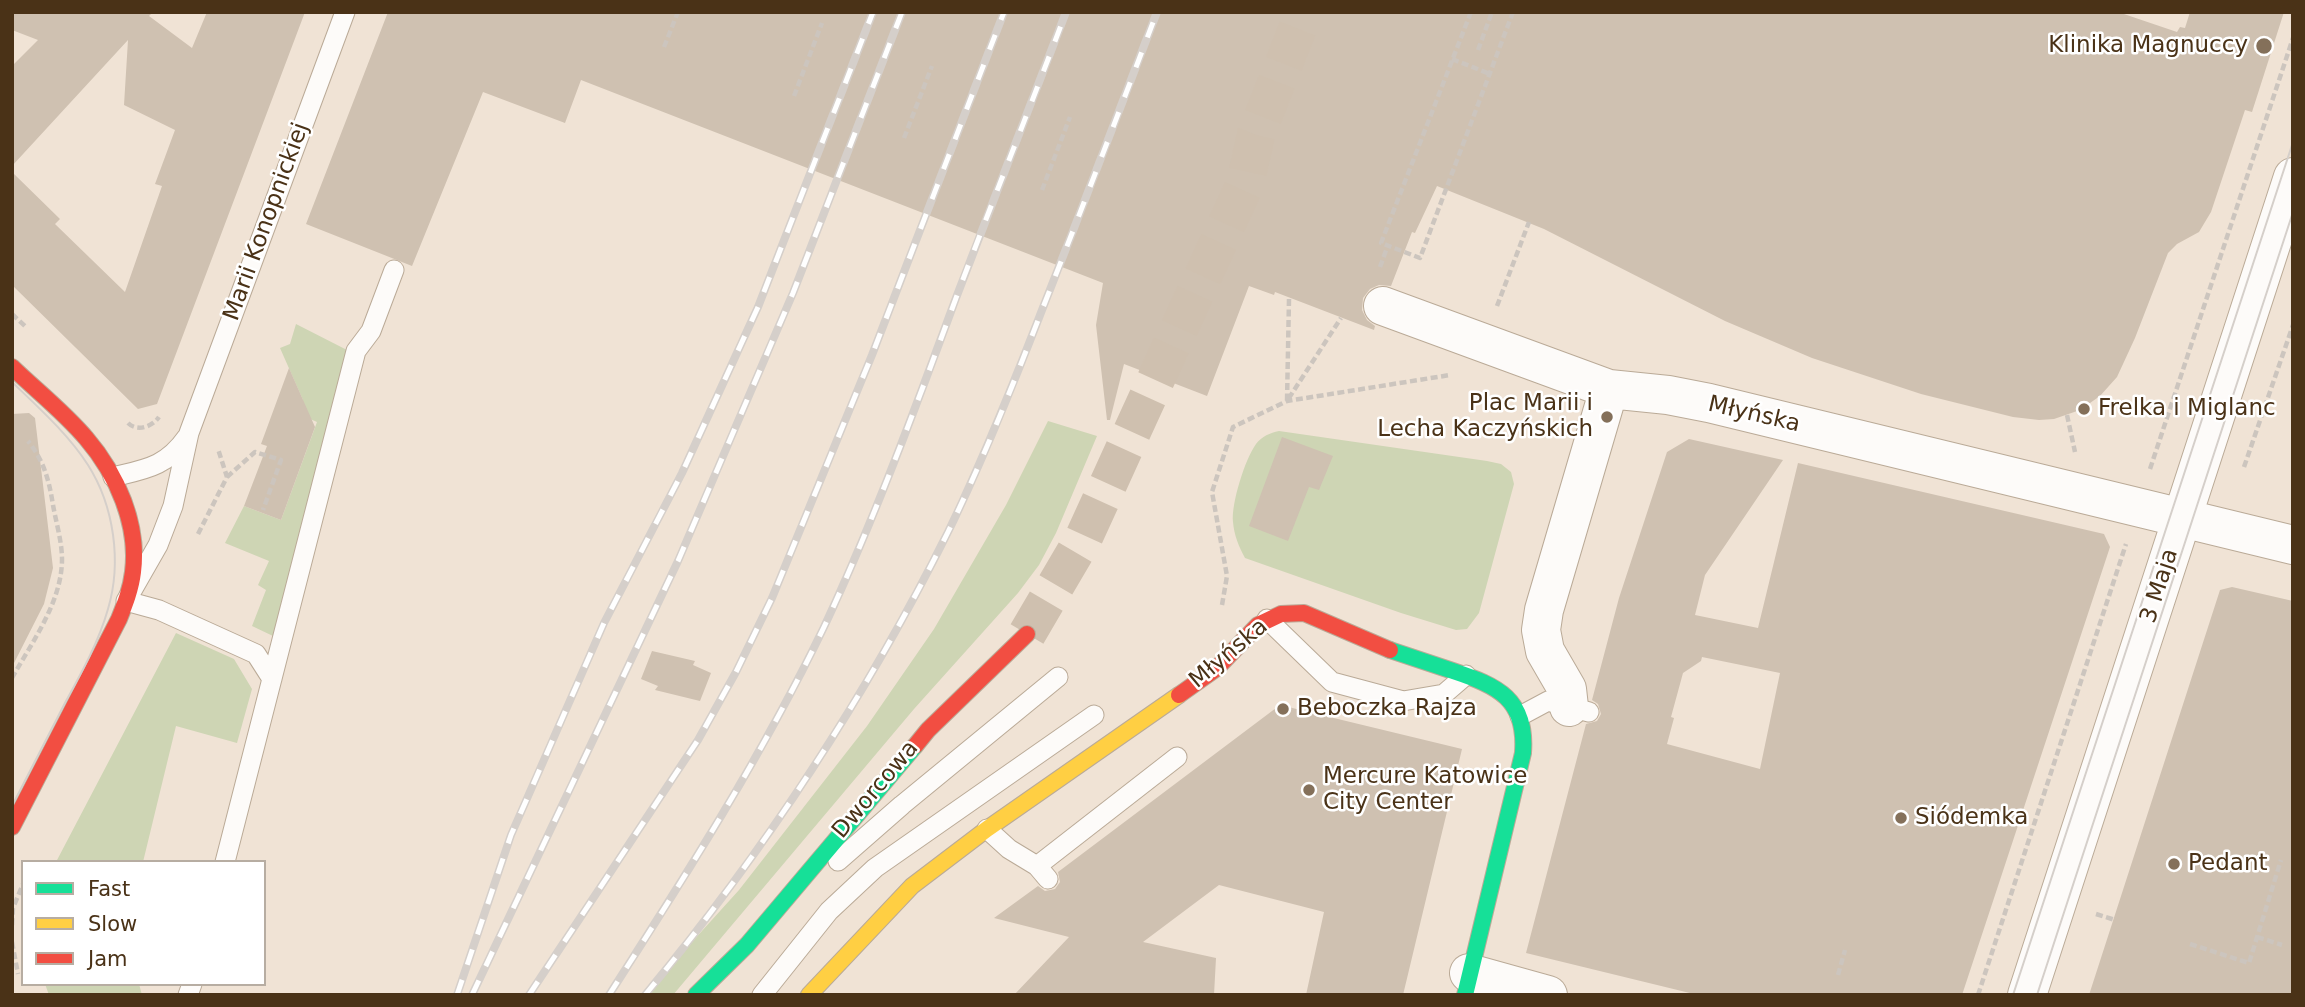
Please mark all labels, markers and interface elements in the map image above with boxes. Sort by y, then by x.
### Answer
place label: Klinika Magnuccy [2048,32,2248,60]
marker: Klinika Magnuccy [2254,36,2274,56]
street label: Marii Konopnickiej [218,119,316,325]
place label: Plac Marii i Lecha Kaczyńskich [1377,390,1593,444]
street label: Młyńska [1705,391,1803,439]
place label: Frelka i Miglanc [2098,395,2276,423]
marker: Frelka i Miglanc [2076,401,2092,417]
marker: Plac Marii i Lecha Kaczyńskich [1599,409,1615,425]
street label: 3 Maja [2135,545,2185,627]
street label: Młyńska [1184,613,1274,695]
place label: Beboczka Rajza [1297,695,1477,723]
marker: Beboczka Rajza [1275,701,1291,717]
street label: Dworcowa [827,735,925,845]
place label: Mercure Katowice City Center [1323,763,1527,817]
marker: Mercure Katowice City Center [1301,782,1317,798]
place label: Siódemka [1915,804,2028,832]
marker: Siódemka [1893,810,1909,826]
place label: Pedant [2188,850,2267,878]
marker: Pedant [2166,856,2182,872]
legend [21,860,266,986]
text: Fast [88,877,130,901]
text: Slow [88,912,137,936]
text: Jam [88,947,128,971]

